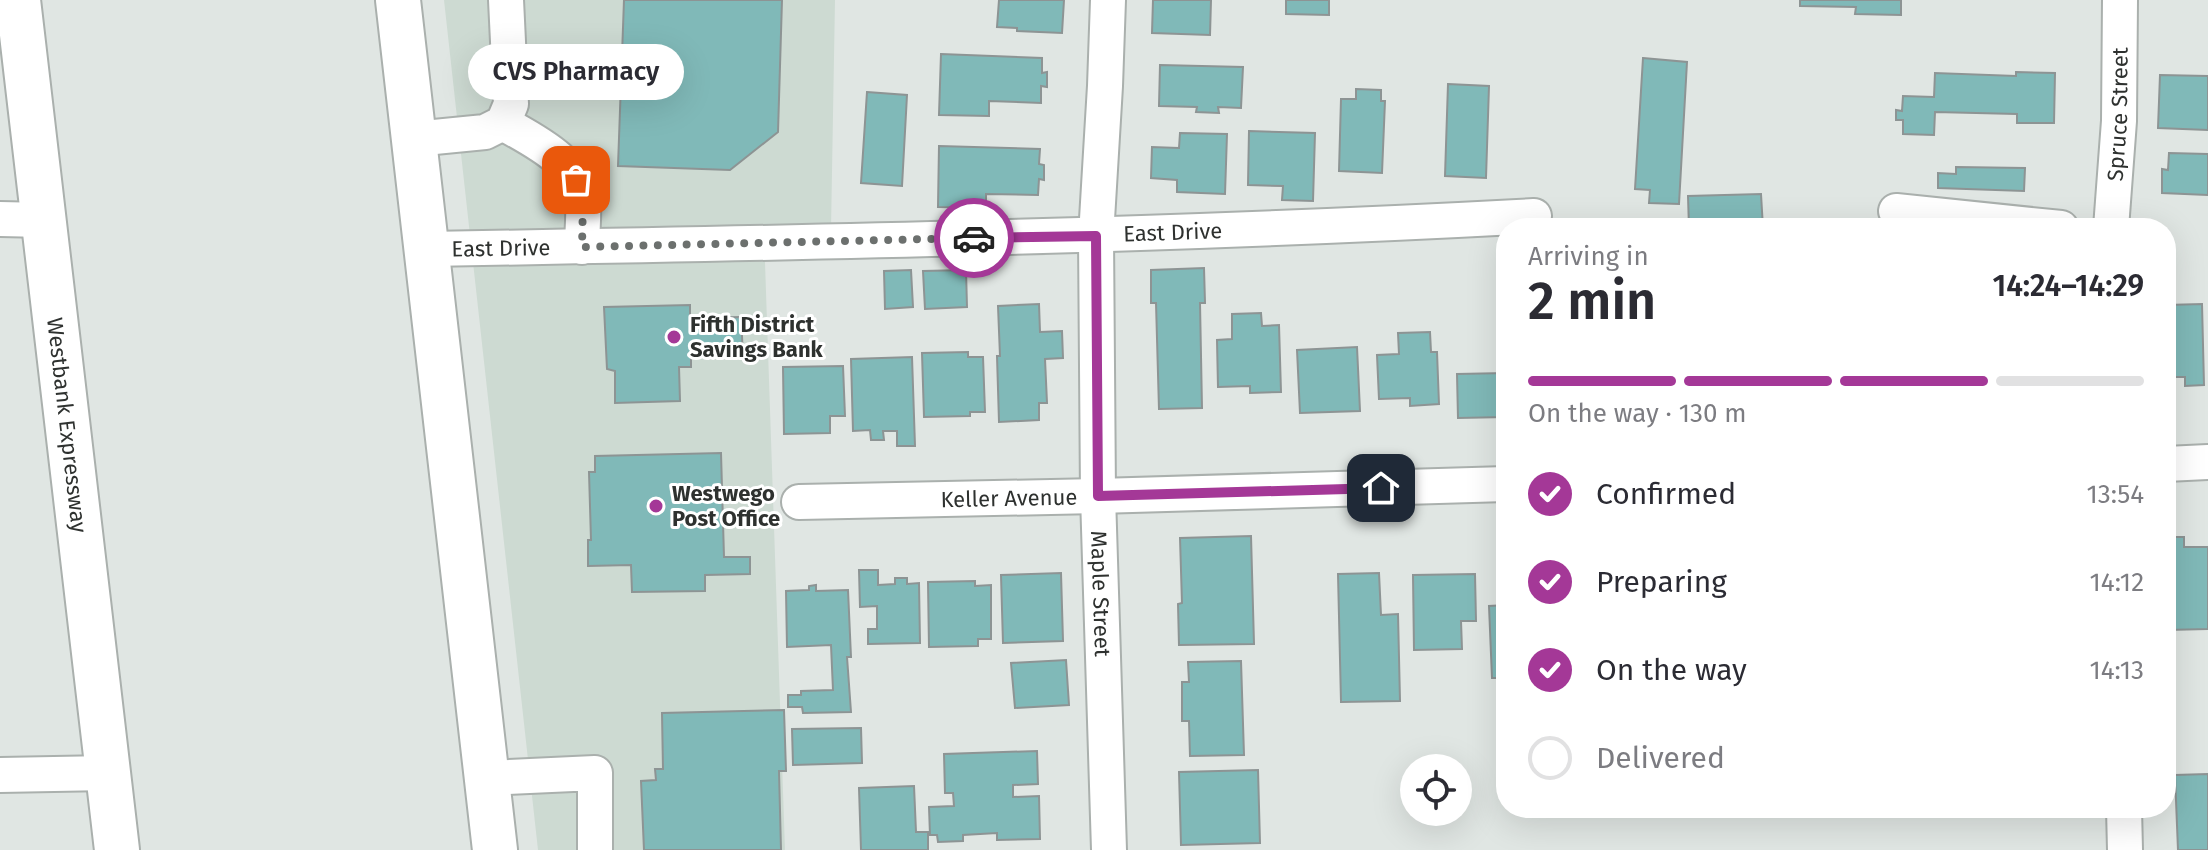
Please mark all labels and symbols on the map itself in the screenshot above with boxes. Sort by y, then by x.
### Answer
callout: CVS Pharmacy [468,44,684,100]
street label: Spruce Street [2102,47,2134,182]
pin [542,146,610,214]
courier [934,198,1014,278]
street label: East Drive [1123,217,1223,247]
street label: East Drive [451,234,551,263]
place label: Fifth District Savings Bank [690,311,824,363]
street label: Westbank Expressway [41,316,93,534]
marker: Fifth District Savings Bank [665,328,683,346]
pin [1347,454,1415,522]
place label: Westwego Post Office [672,480,780,532]
street label: Keller Avenue [940,483,1078,513]
marker: Westwego Post Office [647,497,665,515]
street label: Maple Street [1085,530,1116,657]

